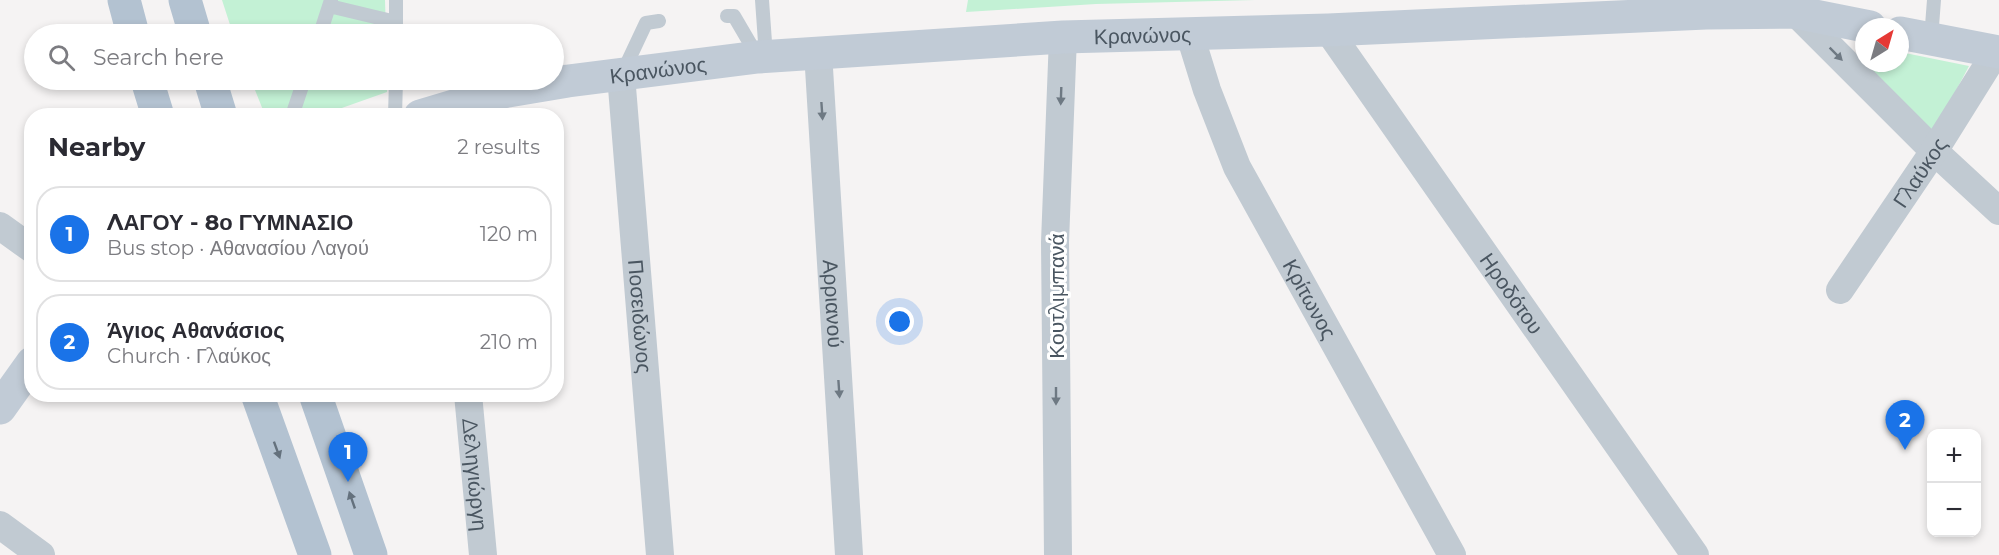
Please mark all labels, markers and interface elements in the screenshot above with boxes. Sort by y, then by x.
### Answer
north arrow [1855,18,1909,72]
street label: Κρανώνος [1093,21,1191,49]
search box [24,24,564,90]
icon: search [45,41,78,74]
text: Search here [93,44,224,71]
one-way arrow [1829,46,1843,60]
street label: Κρανώνος [608,51,708,88]
one-way arrow [1056,86,1065,105]
one-way arrow [817,101,827,120]
text: Nearby [48,131,145,163]
street label: Γλαύκος [1887,133,1952,212]
text: 2 results [457,135,540,159]
text: ΛΑΓΟΥ - 8ο ΓΥΜΝΑΣΙΟ [107,209,353,236]
text: 1 [66,222,73,246]
text: 120 m [480,222,538,246]
street label: Κουτλιμπανά [1044,233,1069,359]
text: Bus stop · Αθανασίου Λαγού [107,236,369,260]
street label: Ηροδότου [1475,248,1549,338]
street label: Κρίτωνος [1278,255,1342,343]
street label: Ποσειδώνος [624,258,658,374]
street label: Αρριανού [818,259,849,348]
your location [885,307,914,336]
text: Άγιος Αθανάσιος [107,317,285,344]
text: 2 [64,330,75,354]
text: 210 m [480,330,538,354]
text: Church · Γλαύκος [107,344,271,368]
one-way arrow [835,380,844,399]
one-way arrow [1051,386,1061,405]
pin: 2 [1886,400,1924,450]
street label: Δεληγιώργη [458,417,493,532]
map controls [1927,429,1981,537]
button: + [1927,429,1981,483]
pin: 1 [328,432,368,482]
one-way arrow [272,441,282,459]
button: − [1927,483,1981,537]
one-way arrow [346,491,356,509]

